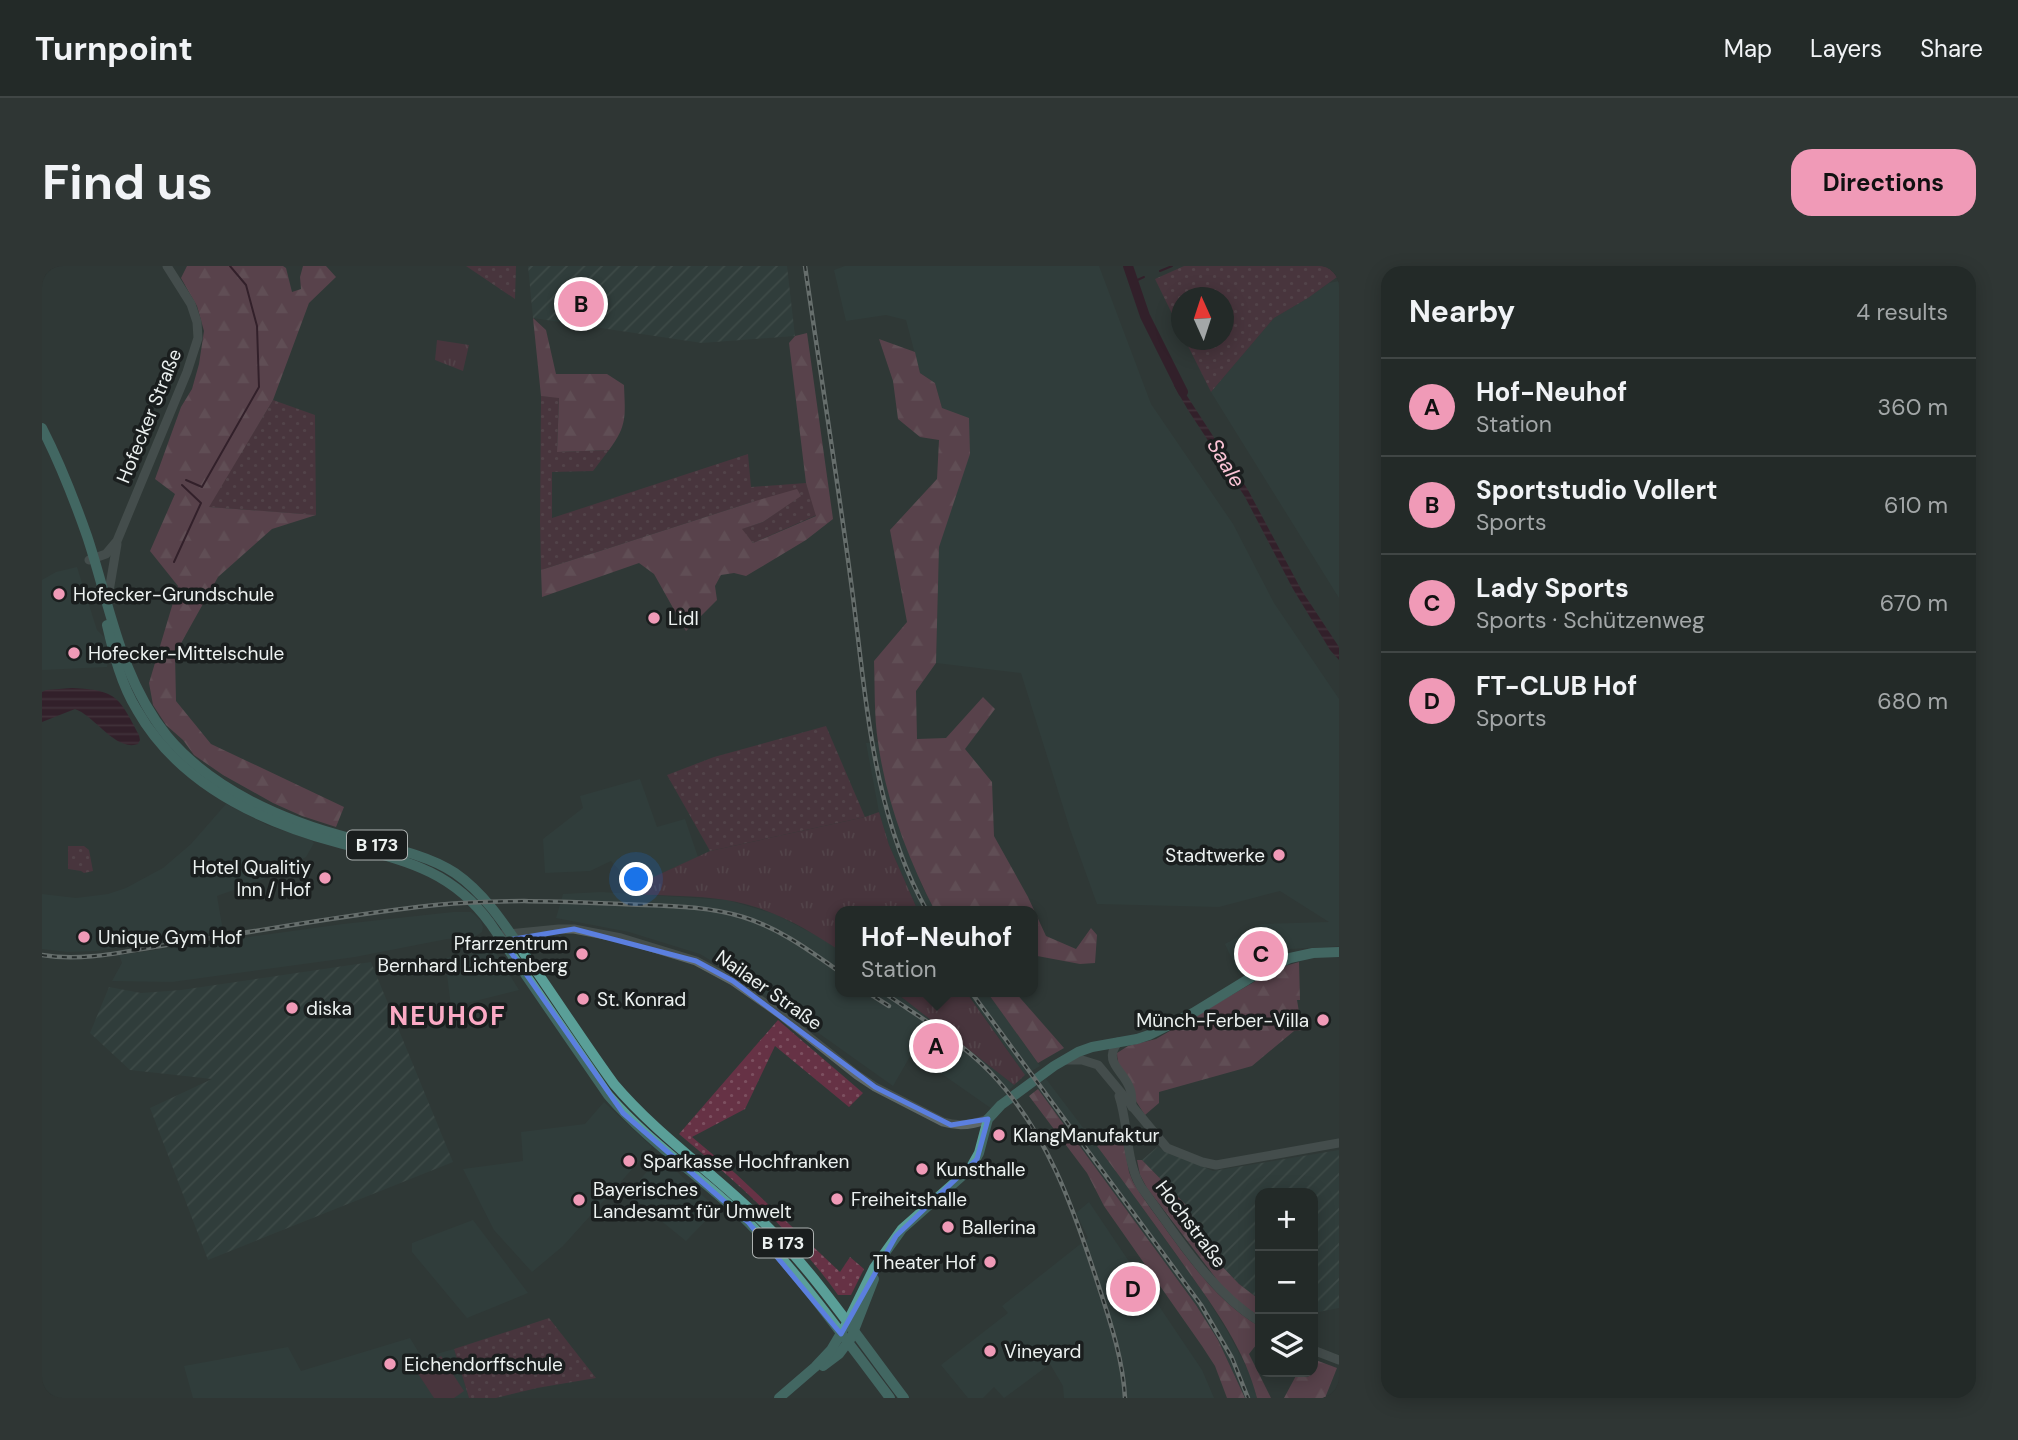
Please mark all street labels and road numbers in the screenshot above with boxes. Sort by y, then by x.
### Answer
street label: Hofecker Straße [111,345,187,487]
road number: B 173 [347,830,407,860]
street label: Nailaer Straße [711,944,827,1036]
street label: Hochstraße [1150,1175,1232,1273]
road number: B 173 [753,1228,813,1258]

